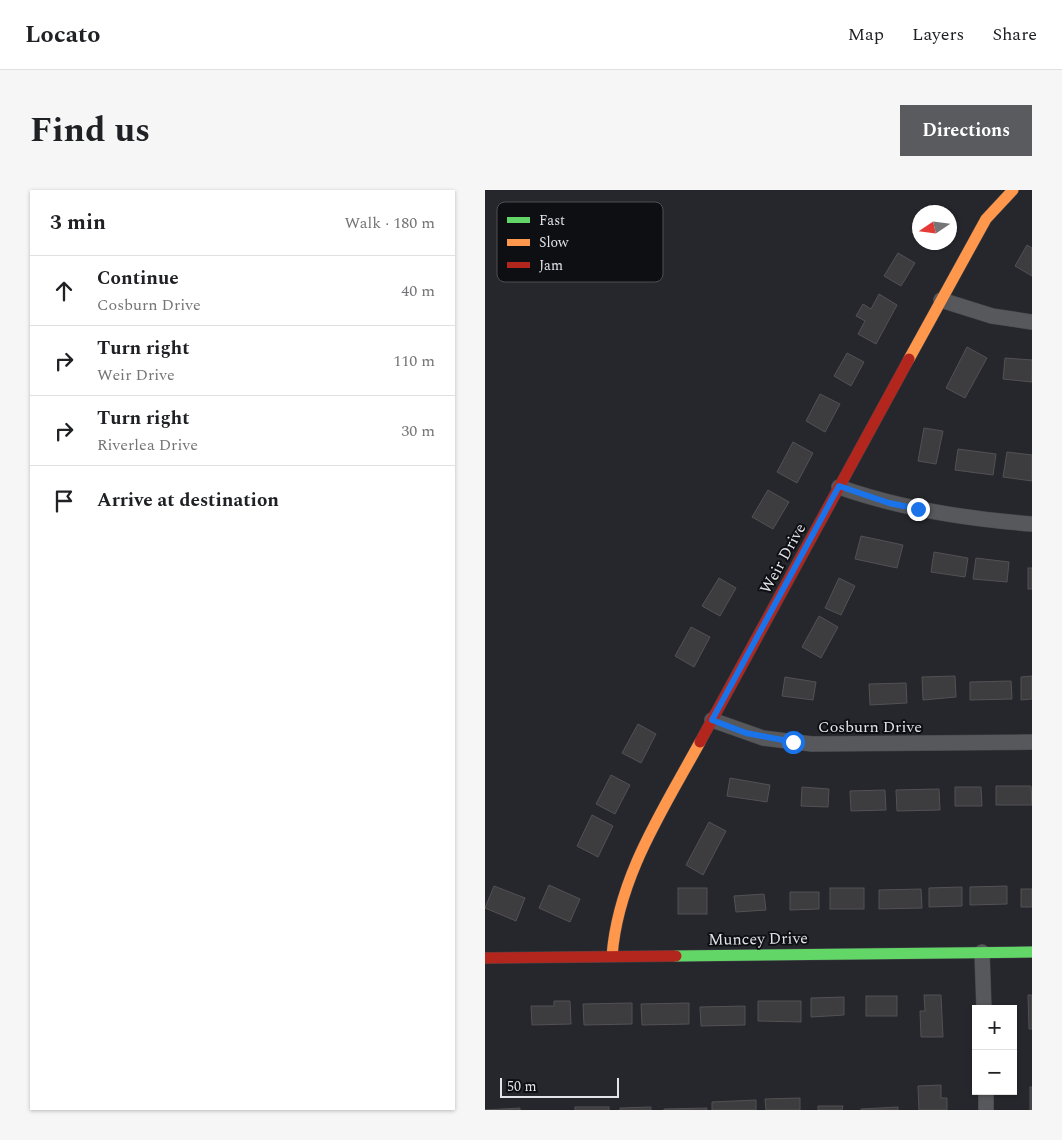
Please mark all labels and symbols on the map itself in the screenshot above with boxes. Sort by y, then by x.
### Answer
legend [497,202,663,282]
north arrow [912,205,957,250]
text: Fast [539,210,565,231]
text: Slow [539,232,569,253]
text: Jam [539,255,563,276]
route end [907,498,930,521]
street label: Weir Drive [754,519,812,598]
street label: Cosburn Drive [818,715,922,739]
route start [782,731,805,754]
street label: Muncey Drive [708,926,808,952]
scale bar [500,1075,619,1098]

